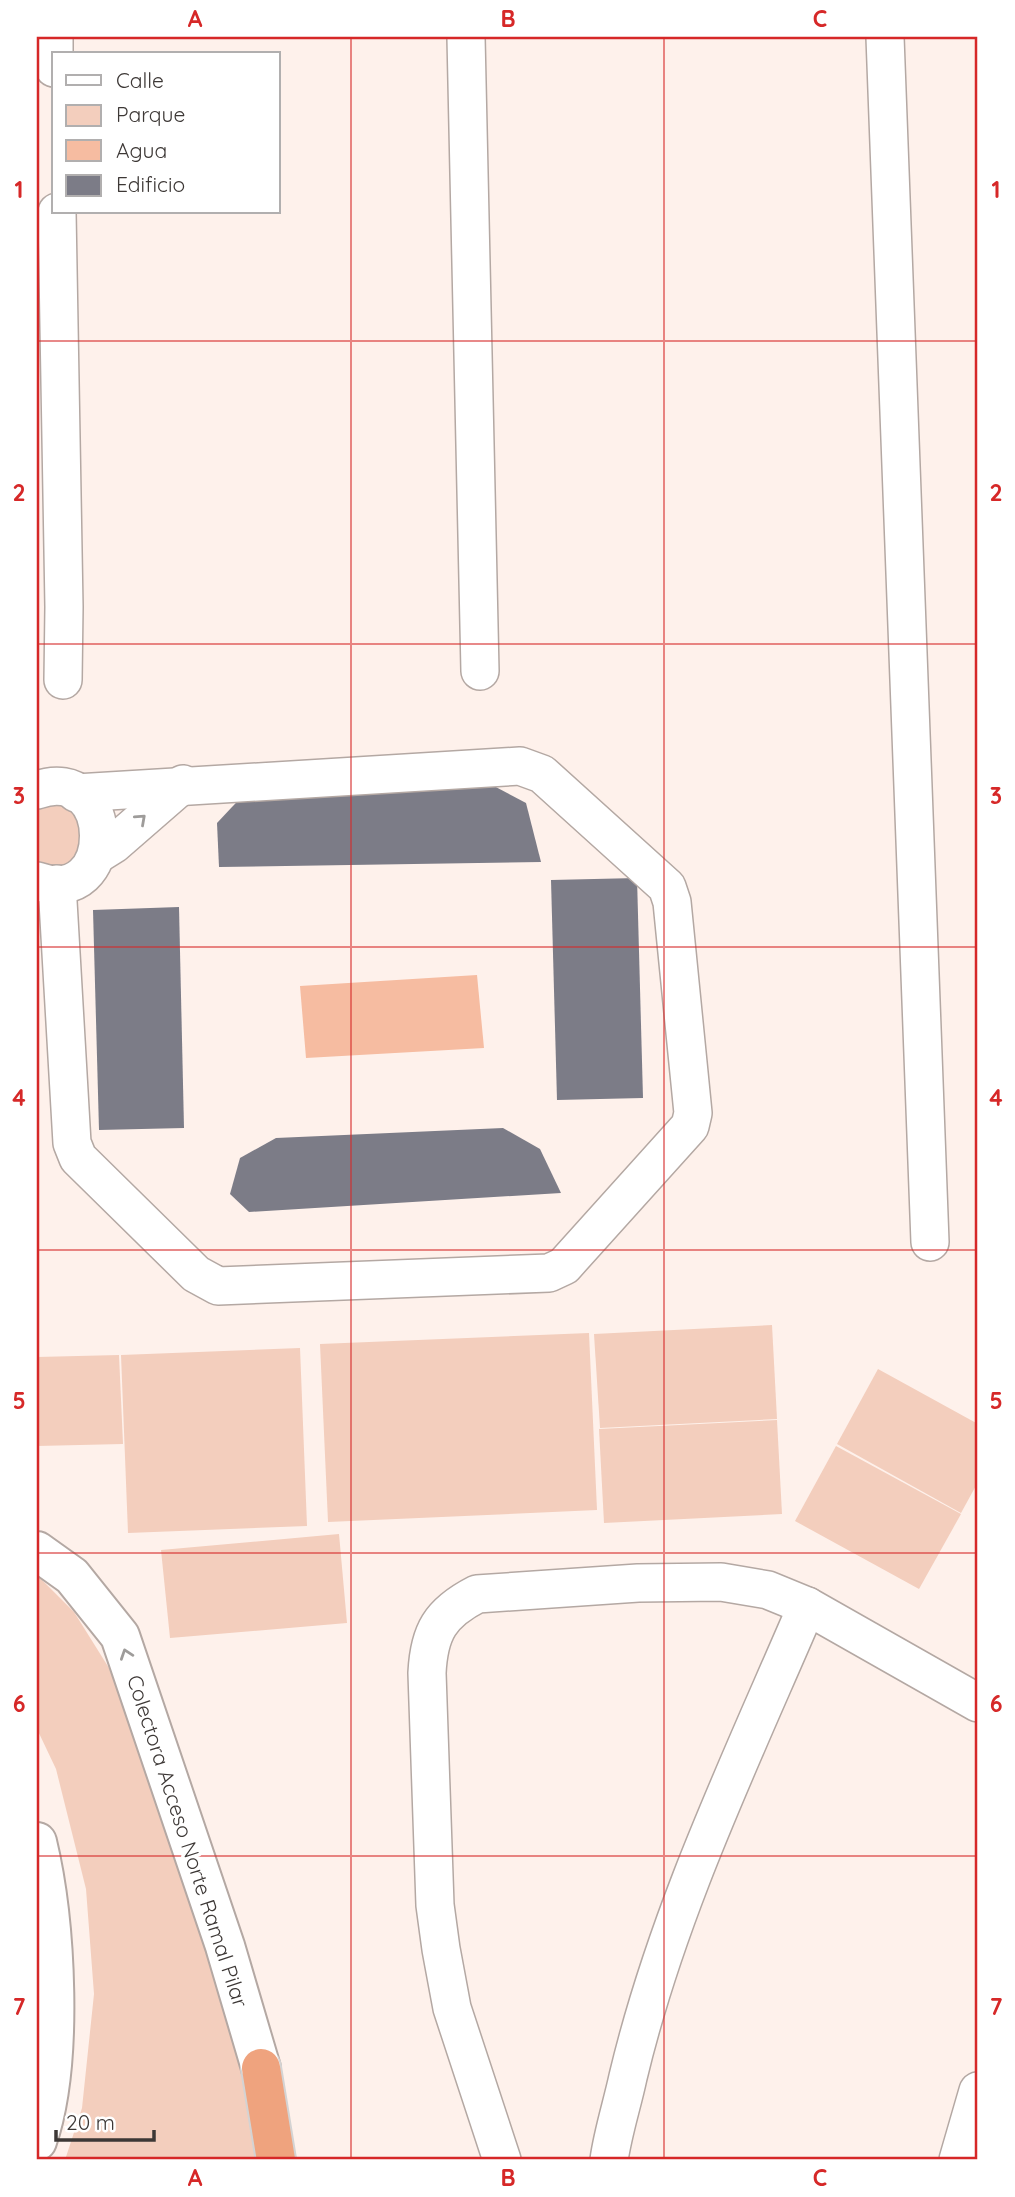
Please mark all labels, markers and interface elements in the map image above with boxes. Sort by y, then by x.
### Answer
text: A [188,4,203,33]
text: B [500,4,516,33]
text: C [813,4,827,33]
legend [52,52,280,214]
text: Calle [116,67,164,93]
text: Parque [116,101,185,127]
text: Agua [116,137,167,163]
text: Edificio [116,171,185,197]
text: 1 [15,175,23,204]
text: 1 [992,175,1000,204]
text: 2 [12,478,26,507]
text: 2 [989,478,1003,507]
text: 3 [13,781,25,810]
text: 3 [990,781,1002,810]
one-way arrow [132,815,145,827]
text: 4 [12,1083,26,1112]
text: 4 [989,1083,1003,1112]
text: 5 [12,1386,26,1415]
text: 5 [989,1386,1003,1415]
one-way arrow [120,1648,134,1660]
street label: Colectora Acceso Norte Ramal Pilar [122,1672,254,2010]
text: 6 [13,1689,25,1718]
text: 6 [990,1689,1002,1718]
text: 7 [13,1992,26,2021]
text: 7 [990,1992,1003,2021]
scale bar [56,2099,154,2143]
text: 20 m [66,2109,115,2135]
text: A [188,2163,203,2192]
text: B [500,2163,516,2192]
text: C [813,2163,827,2192]

